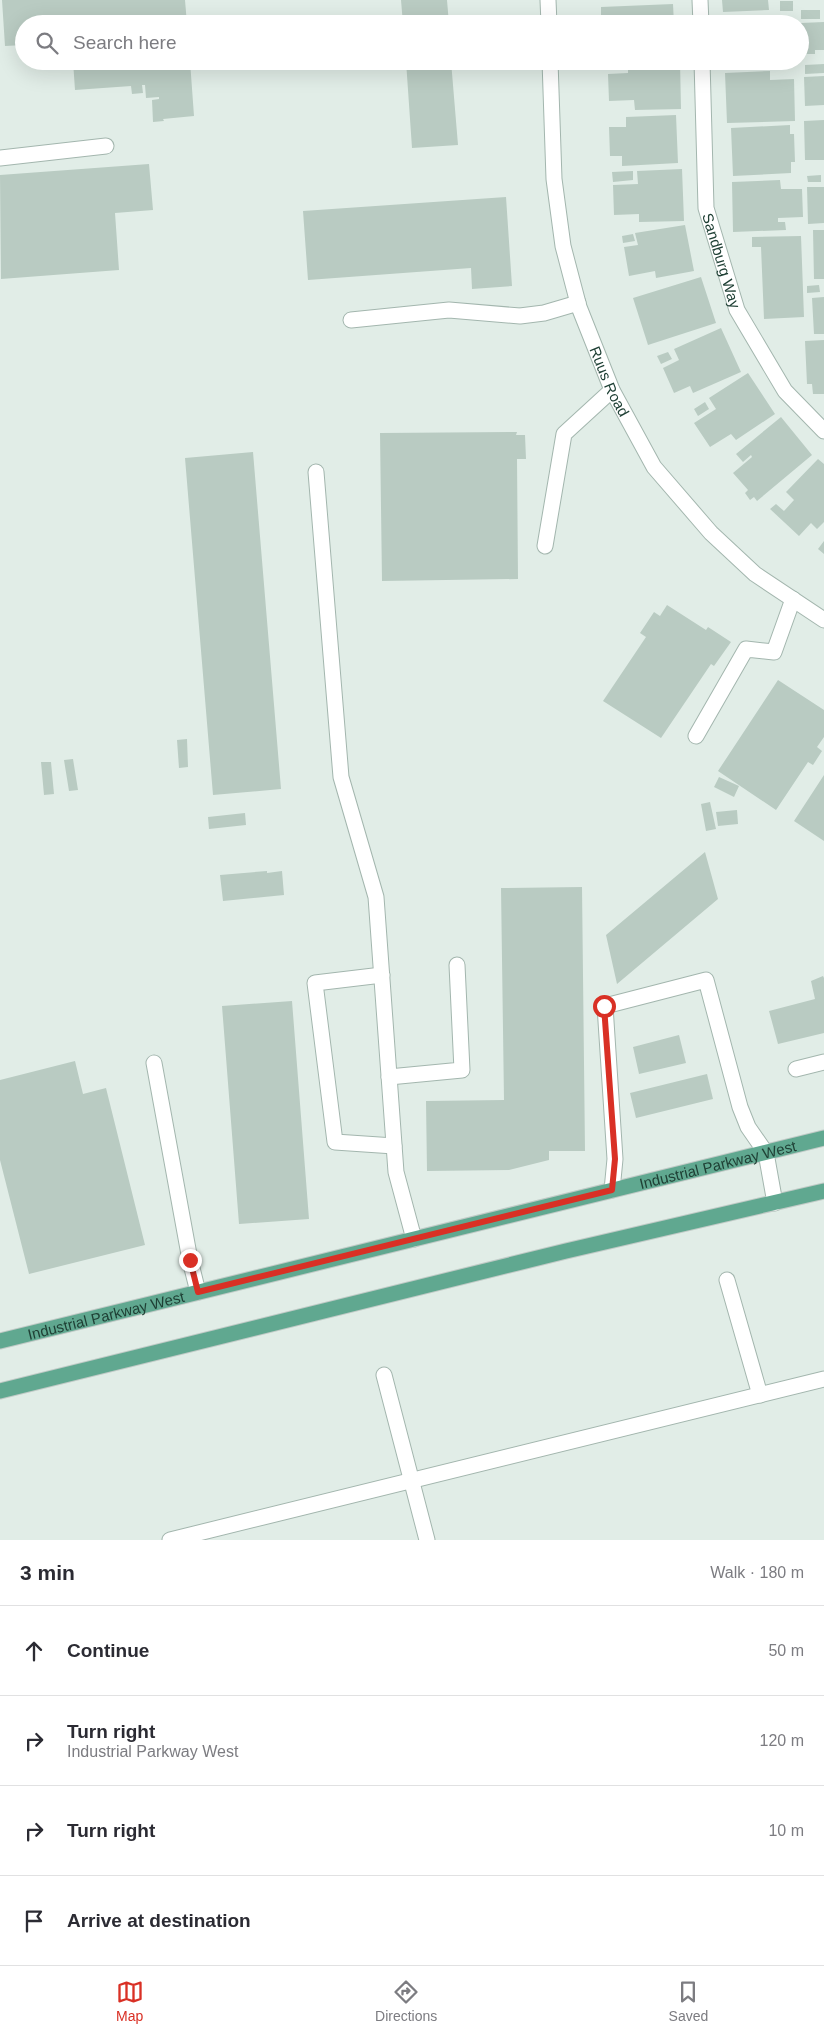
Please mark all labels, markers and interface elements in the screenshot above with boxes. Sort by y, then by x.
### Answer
search box [15,15,809,70]
icon: search [33,29,61,57]
text: Search here [73,32,177,53]
street label: Sandburg Way [699,211,745,311]
street label: Ruus Road [587,344,633,419]
route start [593,995,616,1018]
street label: Industrial Parkway West [637,1137,798,1192]
route end [179,1249,202,1272]
street label: Industrial Parkway West [26,1287,187,1342]
text: 3 min [20,1561,75,1584]
text: Walk · 180 m [710,1564,804,1581]
icon: ahead [20,1637,48,1665]
text: Continue [67,1640,149,1661]
text: 50 m [768,1642,804,1659]
text: Turn right [67,1721,155,1742]
icon: right [20,1727,48,1755]
text: 120 m [760,1732,804,1749]
text: Industrial Parkway West [67,1743,238,1760]
icon: right [20,1817,48,1845]
text: Turn right [67,1820,155,1841]
text: 10 m [768,1822,804,1839]
icon: arrive [20,1907,48,1935]
text: Arrive at destination [67,1910,251,1931]
tab: Map [116,1978,144,2024]
tab: Directions [375,1978,437,2024]
tab: Saved [669,1978,708,2024]

